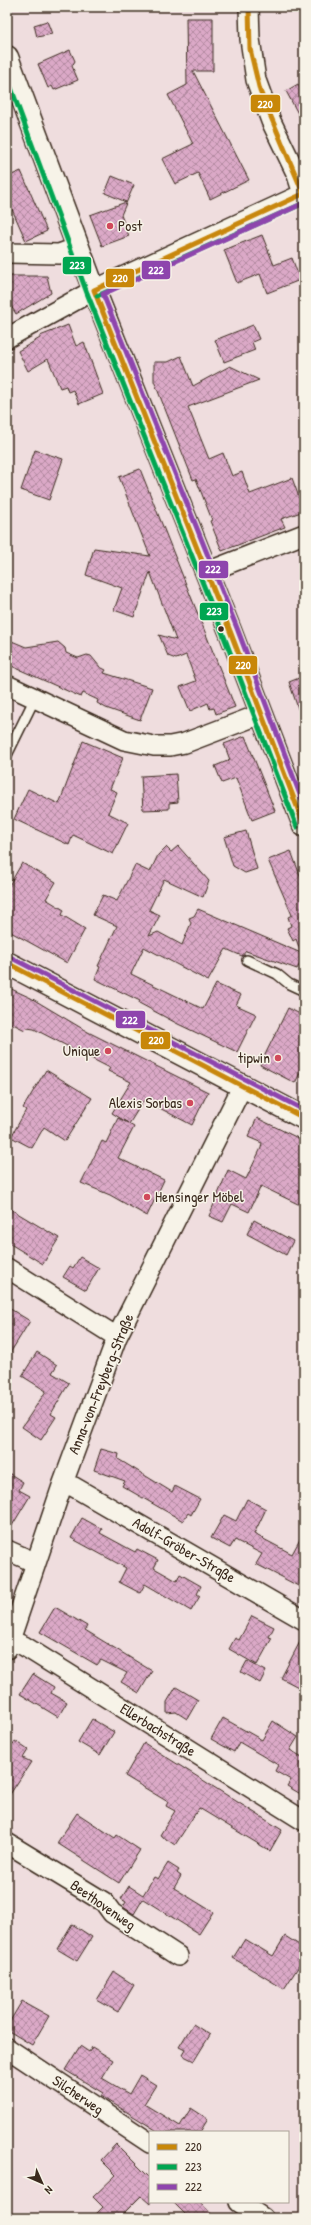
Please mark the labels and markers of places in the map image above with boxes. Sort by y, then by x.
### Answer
place label: Post [118,215,143,236]
marker: Post [105,221,115,231]
unlabelled marker [216,624,226,634]
place label: Unique [63,1040,100,1061]
marker: Unique [103,1046,113,1056]
place label: tipwin [238,1047,270,1068]
marker: tipwin [273,1053,283,1063]
place label: Alexis Sorbas [109,1092,182,1113]
marker: Alexis Sorbas [185,1098,195,1108]
place label: Hensinger Möbel [155,1186,244,1207]
marker: Hensinger Möbel [142,1192,152,1202]

